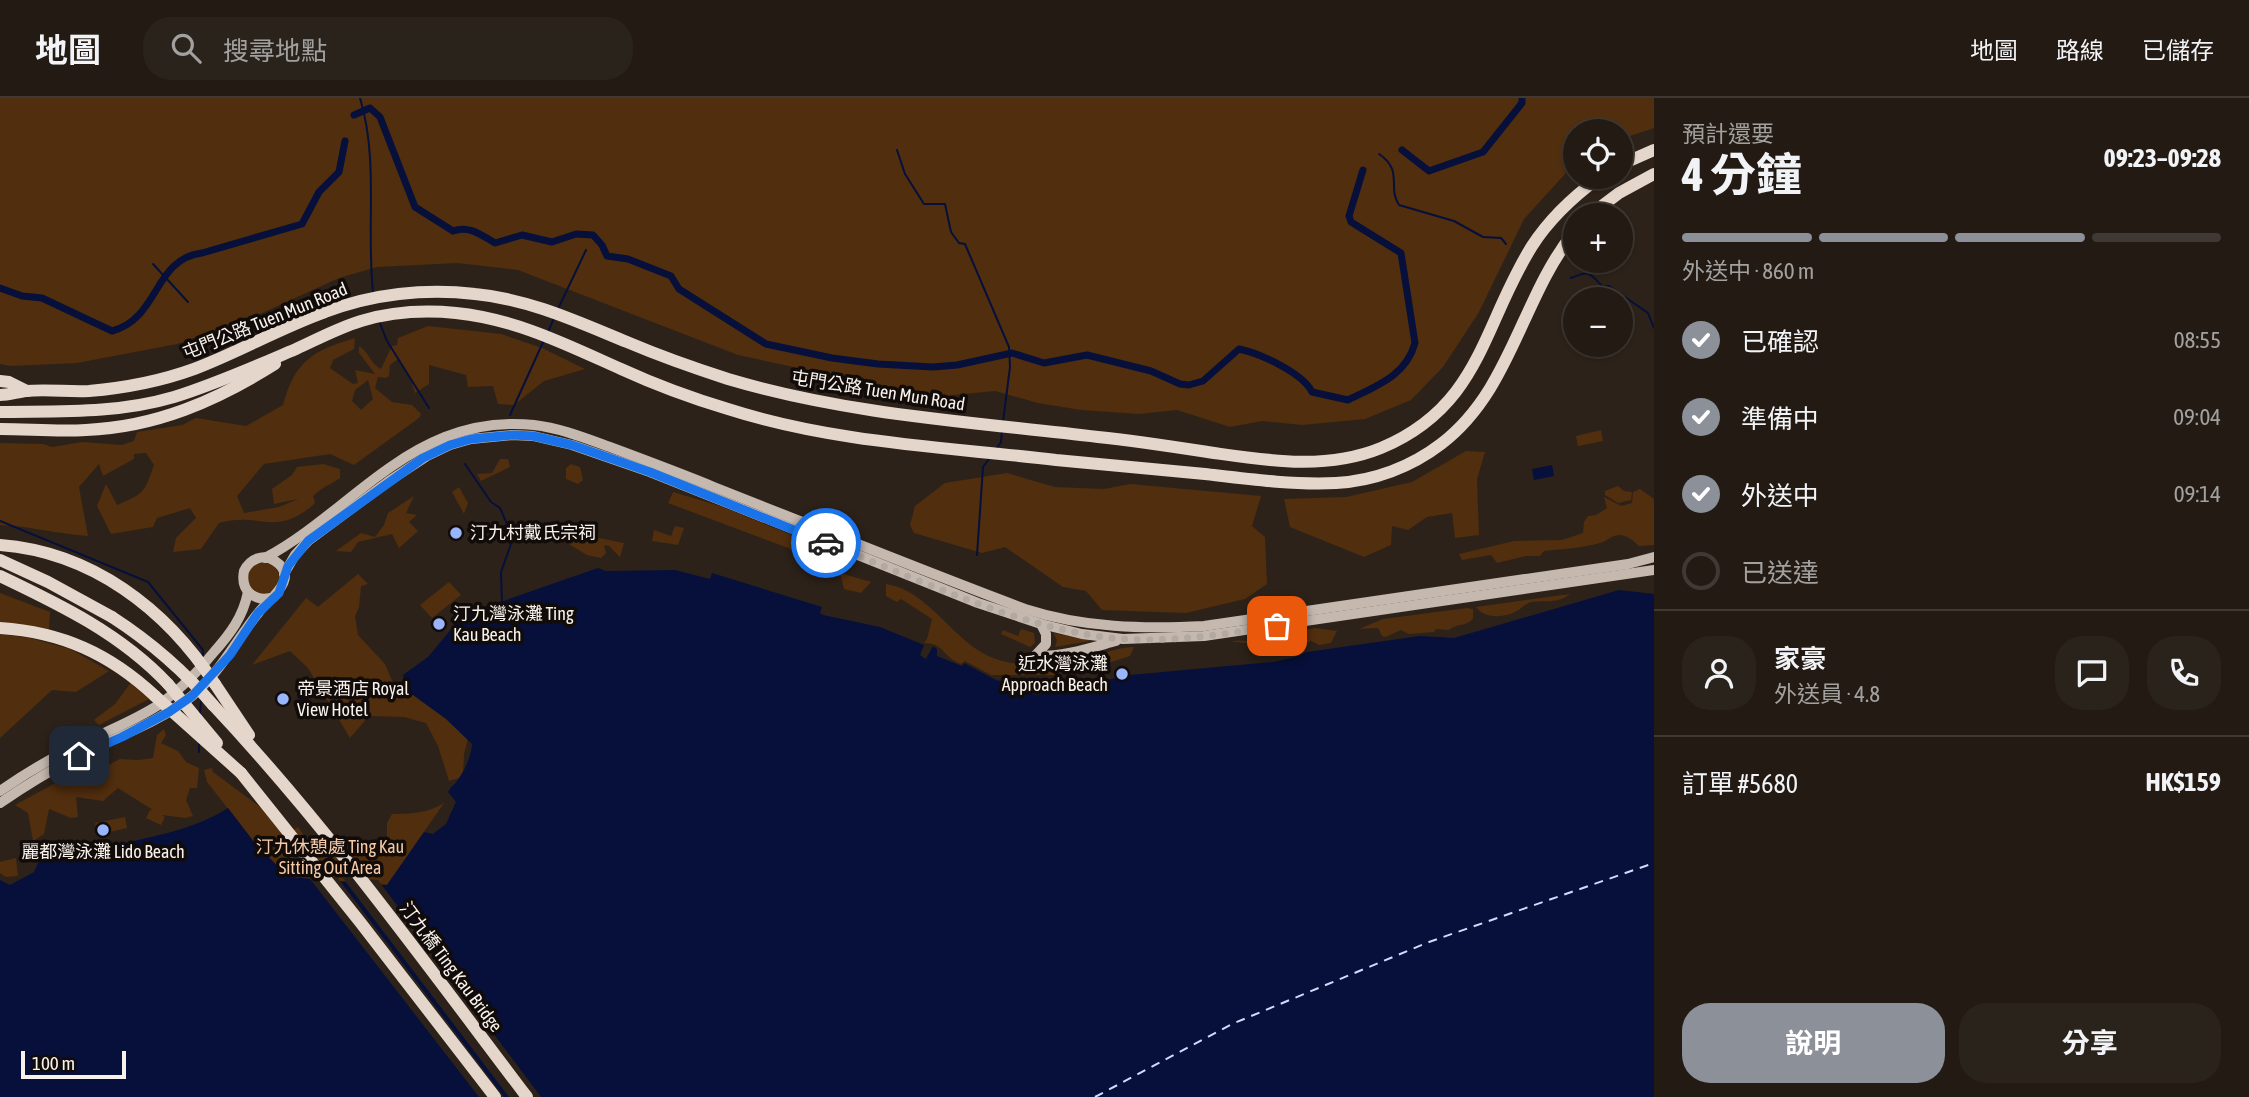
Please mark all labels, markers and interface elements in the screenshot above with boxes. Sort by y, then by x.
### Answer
search box [143,17,633,80]
icon: search [167,29,205,67]
text: 地圖 [35,31,101,69]
text: 搜尋地點 [223,36,327,66]
text: 地圖 [1970,37,2018,64]
text: 路線 [2056,37,2104,64]
text: 已儲存 [2142,37,2214,64]
map controls [1563,119,1633,357]
button: locate [1563,119,1633,189]
text: 預計還要 [1682,121,1774,147]
text: 09:23–09:28 [2104,143,2221,173]
text: 4 分鐘 [1682,148,1802,201]
button: + [1563,203,1633,273]
text: 外送中 · 860 m [1682,258,1814,284]
street label: 屯門公路 Tuen Mun Road [179,278,350,363]
button: − [1563,287,1633,357]
icon: check [1682,321,1720,359]
text: 已確認 [1741,327,1819,357]
text: 08:55 [2174,327,2221,353]
street label: 屯門公路 Tuen Mun Road [790,366,967,415]
icon: check [1682,398,1720,436]
text: 準備中 [1741,404,1819,434]
text: 09:04 [2173,404,2221,430]
icon: check [1682,475,1720,513]
text: 外送中 [1741,481,1819,511]
text: 09:14 [2174,481,2221,507]
courier [791,508,861,578]
place label: 汀九村戴氏宗祠 [470,522,596,543]
icon: car [807,524,845,562]
marker: 汀九村戴氏宗祠 [448,525,464,541]
text: 已送達 [1741,558,1819,588]
pin [1247,596,1307,656]
place label: 汀九灣泳灘 Ting Kau Beach [453,603,574,645]
icon: bag [1258,607,1296,645]
marker: 汀九灣泳灘 Ting Kau Beach [431,616,447,632]
button: person [1682,636,1756,710]
button: chat [2055,636,2129,710]
button: phone [2147,636,2221,710]
text: 家豪 [1774,644,1826,674]
place label: 近水灣泳灘 Approach Beach [1002,653,1108,695]
marker: 近水灣泳灘 Approach Beach [1114,666,1130,682]
place label: 帝景酒店 Royal View Hotel [297,678,409,720]
text: 外送員 · 4.8 [1774,681,1880,707]
marker: 帝景酒店 Royal View Hotel [275,691,291,707]
pin [49,726,109,786]
icon: home [60,737,98,775]
text: HK$159 [2146,767,2221,797]
text: 訂單 #5680 [1682,769,1798,799]
marker: 麗都灣泳灘 Lido Beach [95,822,111,838]
park label: 汀九休憩處 Ting Kau Sitting Out Area [256,836,404,878]
place label: 麗都灣泳灘 Lido Beach [21,841,185,862]
street label: 汀九橋 Ting Kau Bridge [396,898,507,1036]
button: 說明 [1682,1003,1945,1083]
button: 分享 [1959,1003,2221,1083]
scale bar [21,1048,126,1080]
text: 100 m [32,1052,75,1074]

